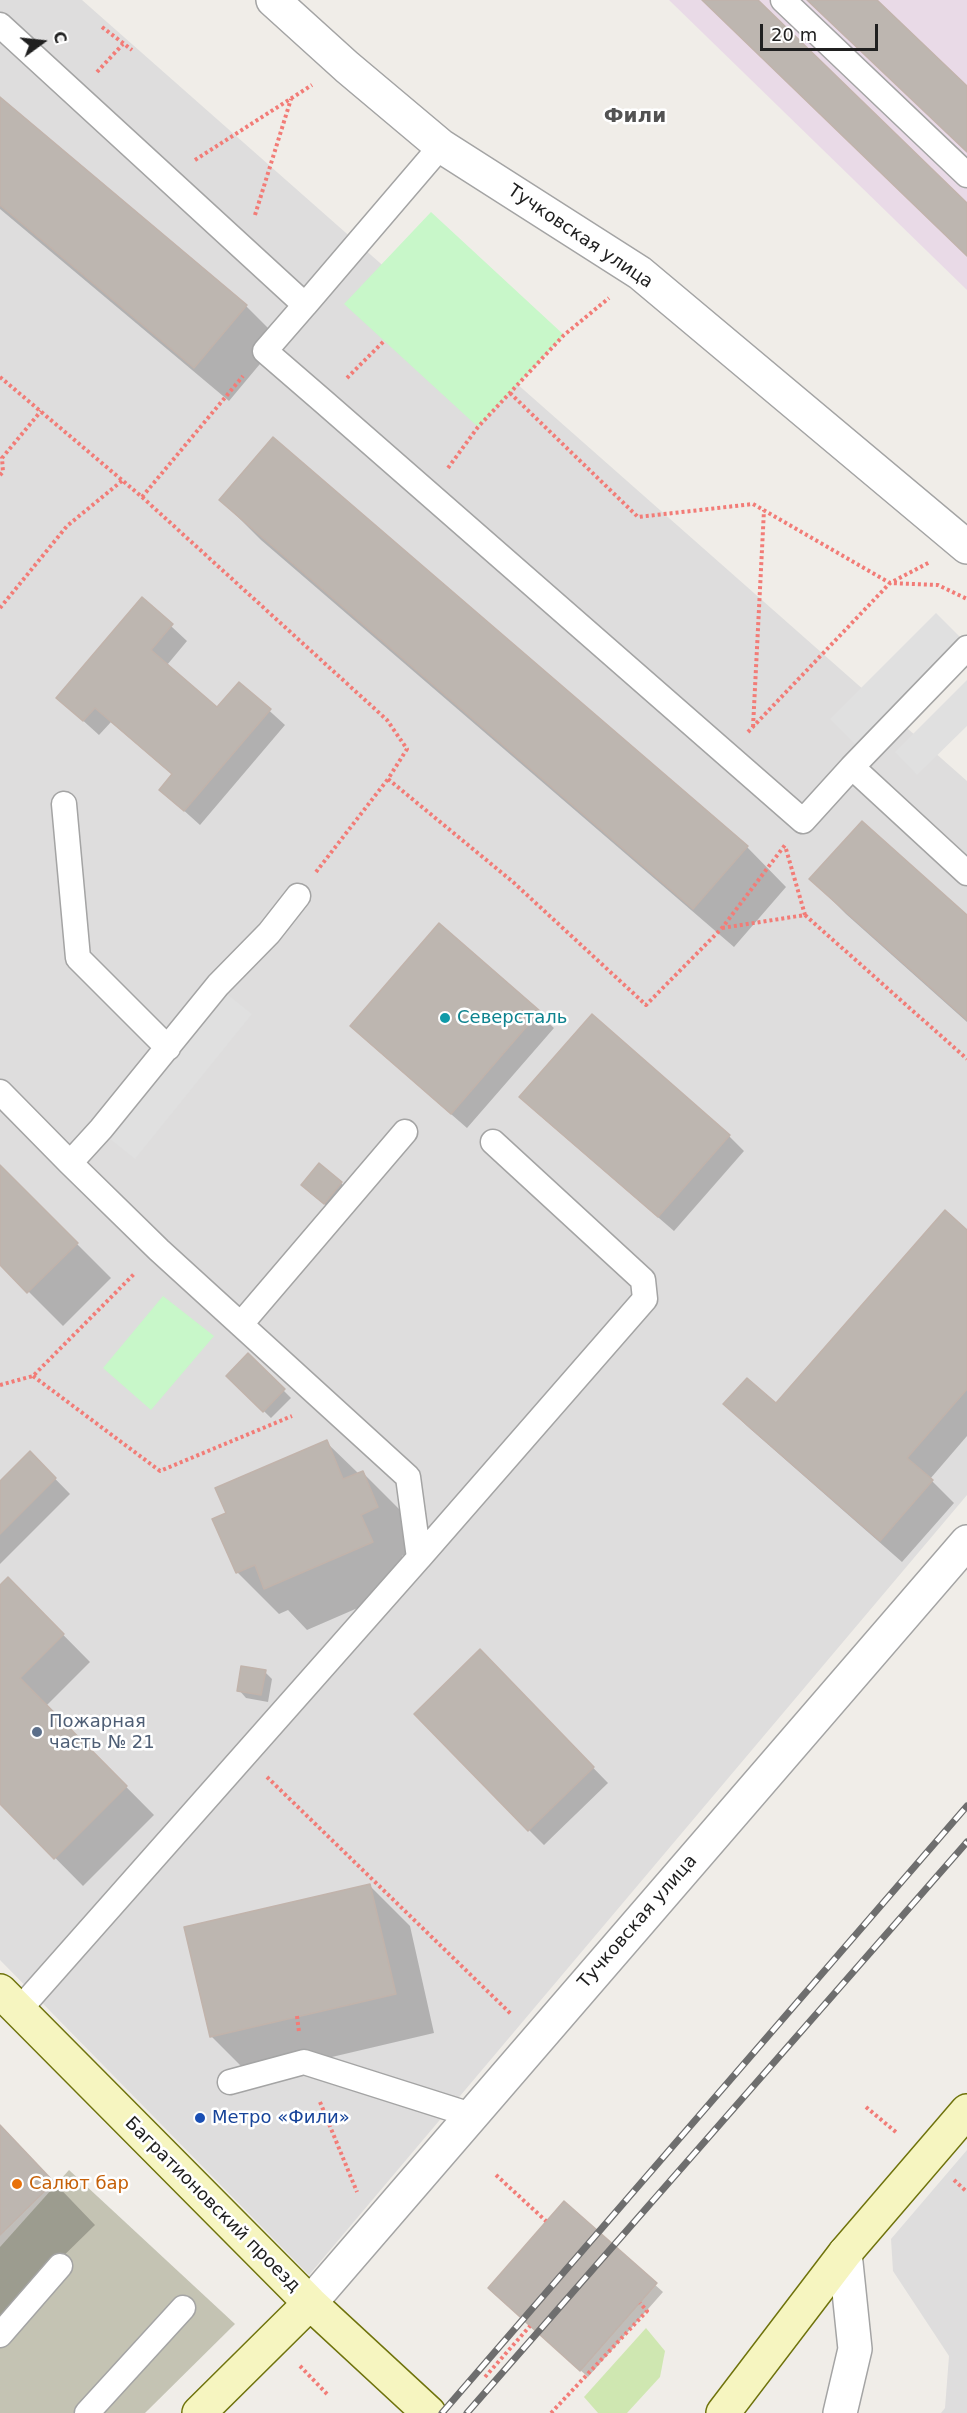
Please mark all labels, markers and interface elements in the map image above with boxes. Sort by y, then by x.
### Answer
north arrow [12,12,72,72]
scale bar [763,12,882,50]
text: 20 m [771,24,817,45]
text: С [49,29,71,45]
district label: Фили [604,105,666,129]
street label: Тучковская улица [503,180,657,294]
place label: Северсталь [457,1007,567,1029]
marker: Северсталь [438,1011,452,1025]
place label: Пожарная часть № 21 [49,1711,155,1754]
marker: Пожарная часть № 21 [30,1725,44,1739]
street label: Тучковская улица [574,1851,702,1993]
place label: Метро «Фили» [212,2107,350,2129]
marker: Метро «Фили» [193,2111,207,2125]
street label: Багратионовский проезд [120,2113,304,2297]
place label: Салют бар [29,2173,129,2195]
marker: Салют бар [10,2177,24,2191]

